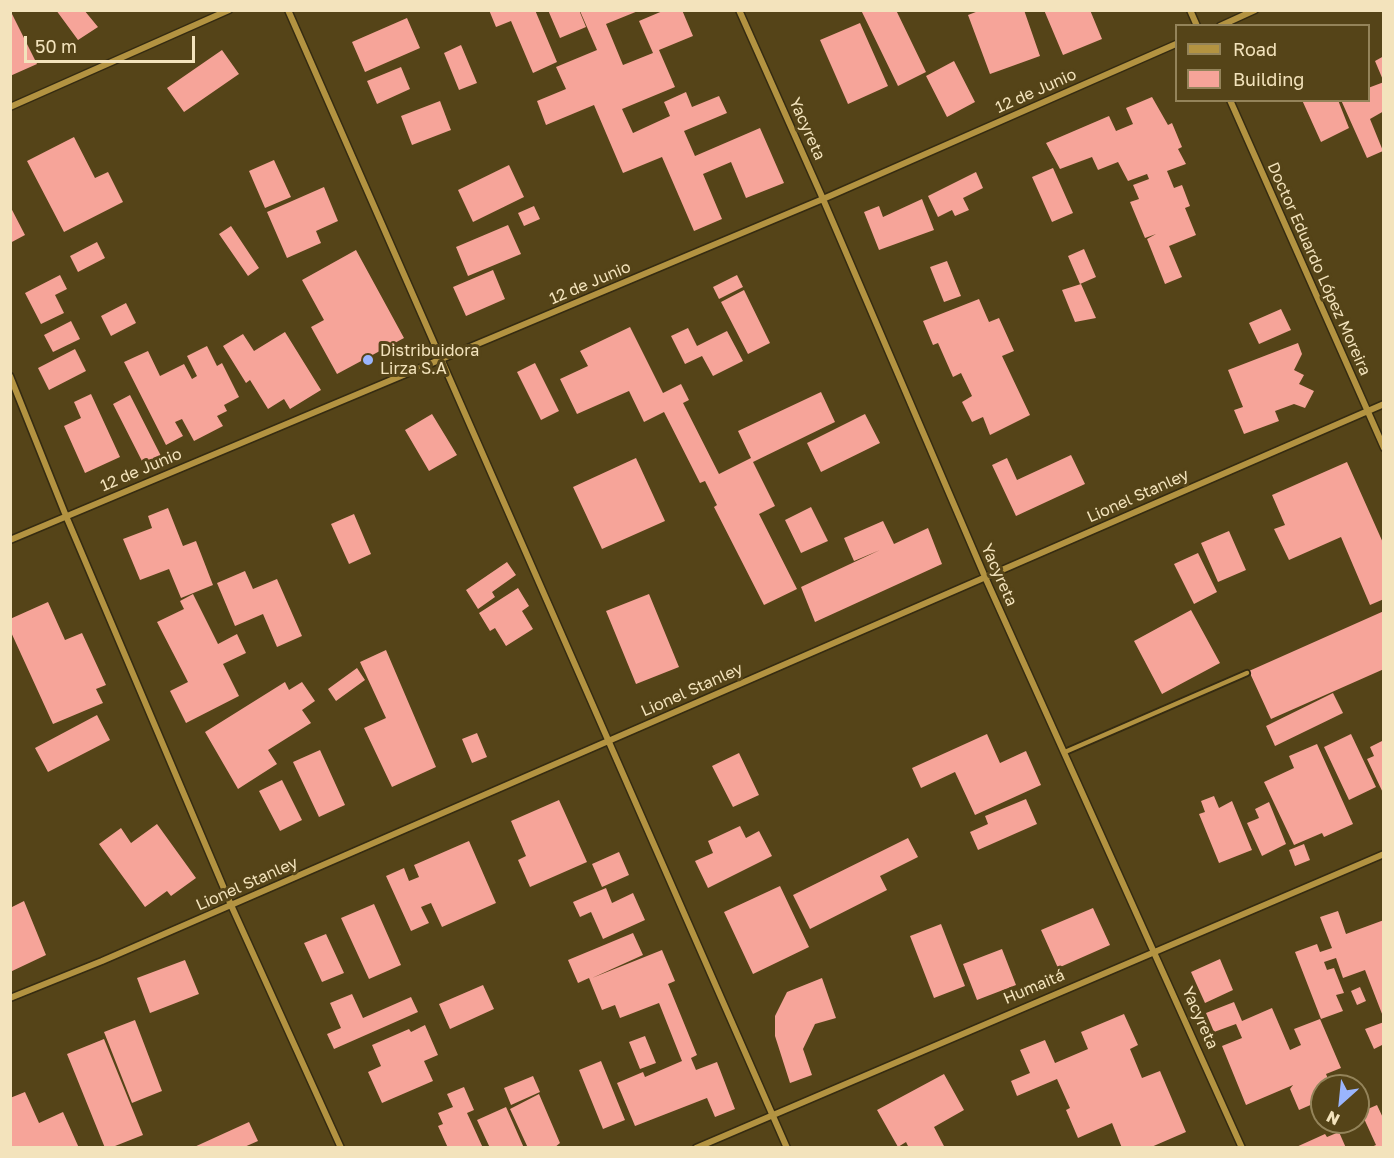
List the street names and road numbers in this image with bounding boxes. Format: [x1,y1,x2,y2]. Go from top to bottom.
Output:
street label: 12 de Junio [993,65,1079,117]
street label: Yacyreta [785,95,829,163]
street label: Doctor Eduardo López Moreira [1263,159,1375,379]
street label: 12 de Junio [546,257,634,309]
street label: 12 de Junio [97,444,185,496]
street label: Lionel Stanley [1084,465,1192,527]
street label: Yacyreta [977,541,1021,609]
street label: Lionel Stanley [638,659,746,721]
street label: Lionel Stanley [193,853,301,915]
street label: Humaitá [1000,966,1068,1008]
street label: Yacyreta [1178,984,1222,1052]

